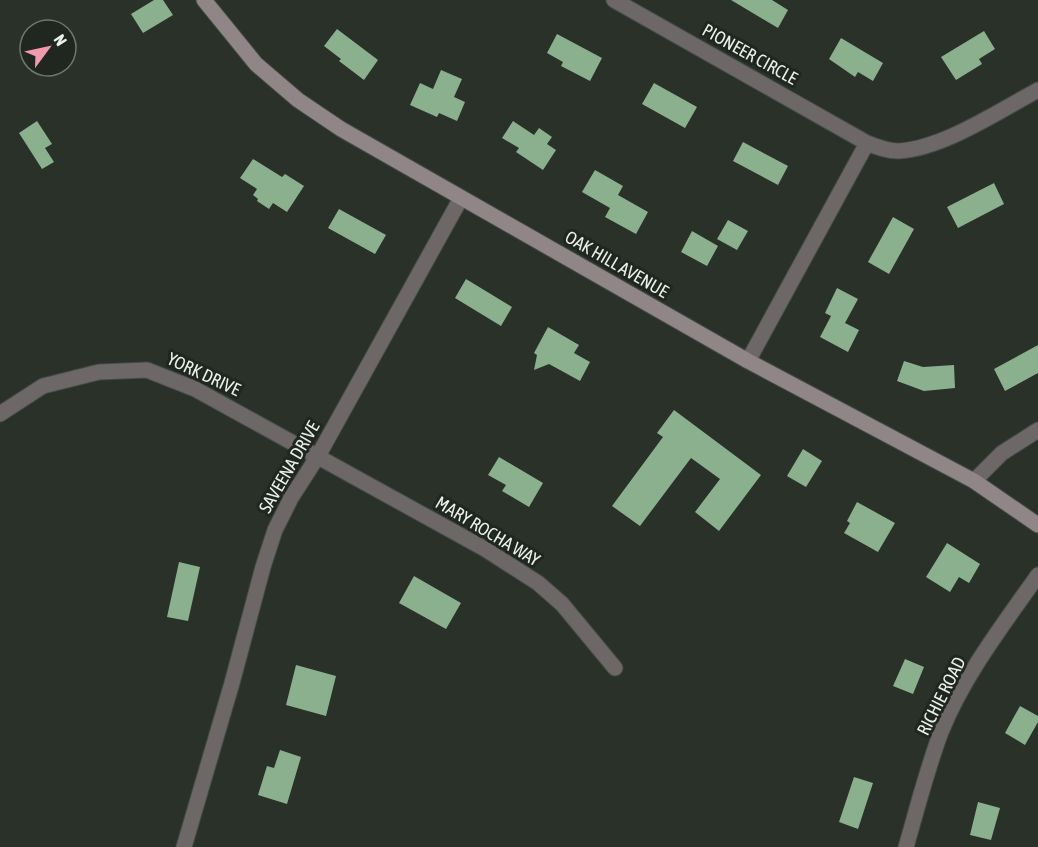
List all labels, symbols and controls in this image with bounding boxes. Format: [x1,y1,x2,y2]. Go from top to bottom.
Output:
north arrow [18,18,78,78]
street label: PIONEER CIRCLE [699,19,802,89]
text: N [50,31,71,49]
street label: OAK HILL AVENUE [562,226,673,302]
street label: YORK DRIVE [164,348,244,400]
street label: SAVEENA DRIVE [254,417,324,517]
street label: MARY ROCHA WAY [432,492,544,570]
street label: RICHIE ROAD [912,653,970,739]

